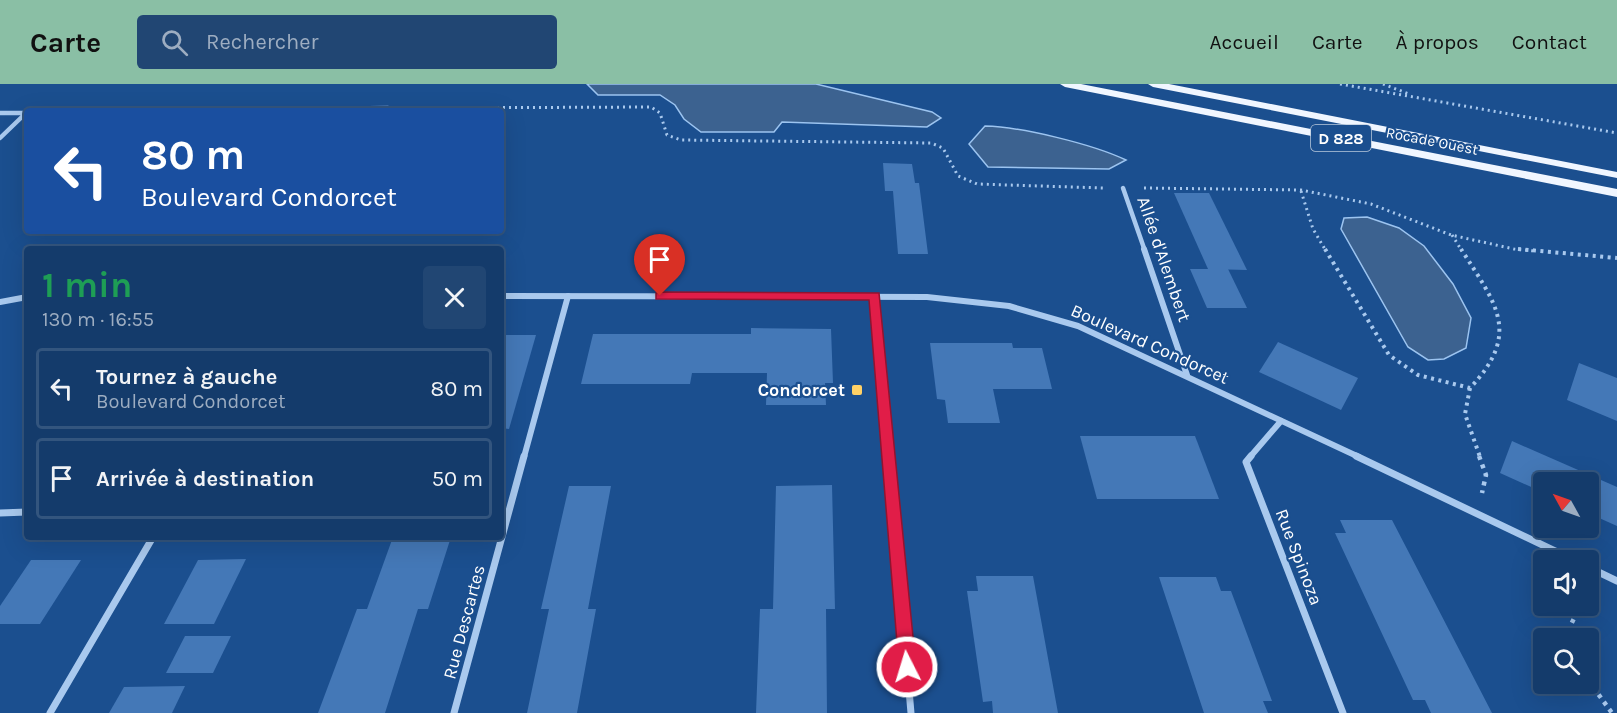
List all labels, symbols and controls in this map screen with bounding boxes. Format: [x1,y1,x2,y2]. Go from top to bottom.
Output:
search box [137,15,557,69]
text: Carte [30,26,101,59]
icon: search [158,26,191,59]
text: Rechercher [206,29,319,55]
text: Accueil [1210,30,1279,54]
text: Carte [1312,30,1363,54]
text: À propos [1396,30,1479,54]
text: Contact [1512,30,1587,54]
street label: Rocade Ouest [1384,123,1480,159]
road number: D 828 [1311,125,1371,151]
text: 80 m [141,130,245,180]
icon: left [42,132,120,210]
text: Boulevard Condorcet [141,181,397,213]
street label: Allée d'Alembert [1132,194,1196,325]
pin [634,234,685,296]
icon: arrive [643,243,676,276]
text: 1 min [42,264,132,306]
button: close [423,266,486,329]
street label: Boulevard Condorcet [1068,299,1233,389]
text: 130 m · 16:55 [42,308,154,331]
text: Tournez à gauche [96,364,277,390]
icon: left [45,372,78,405]
text: 80 m [431,376,483,402]
place label: Condorcet [758,379,845,401]
marker: Condorcet [850,383,864,397]
text: Boulevard Condorcet [96,390,286,413]
icon: arrive [45,462,78,495]
text: Arrivée à destination [96,466,314,492]
text: 50 m [432,466,483,492]
north arrow [1533,472,1599,538]
map controls [1533,472,1599,694]
street label: Rue Spinoza [1271,506,1327,608]
button: sound [1533,550,1599,616]
street label: Rue Descartes [438,563,490,681]
button: search [1533,628,1599,694]
position arrow [875,635,939,699]

